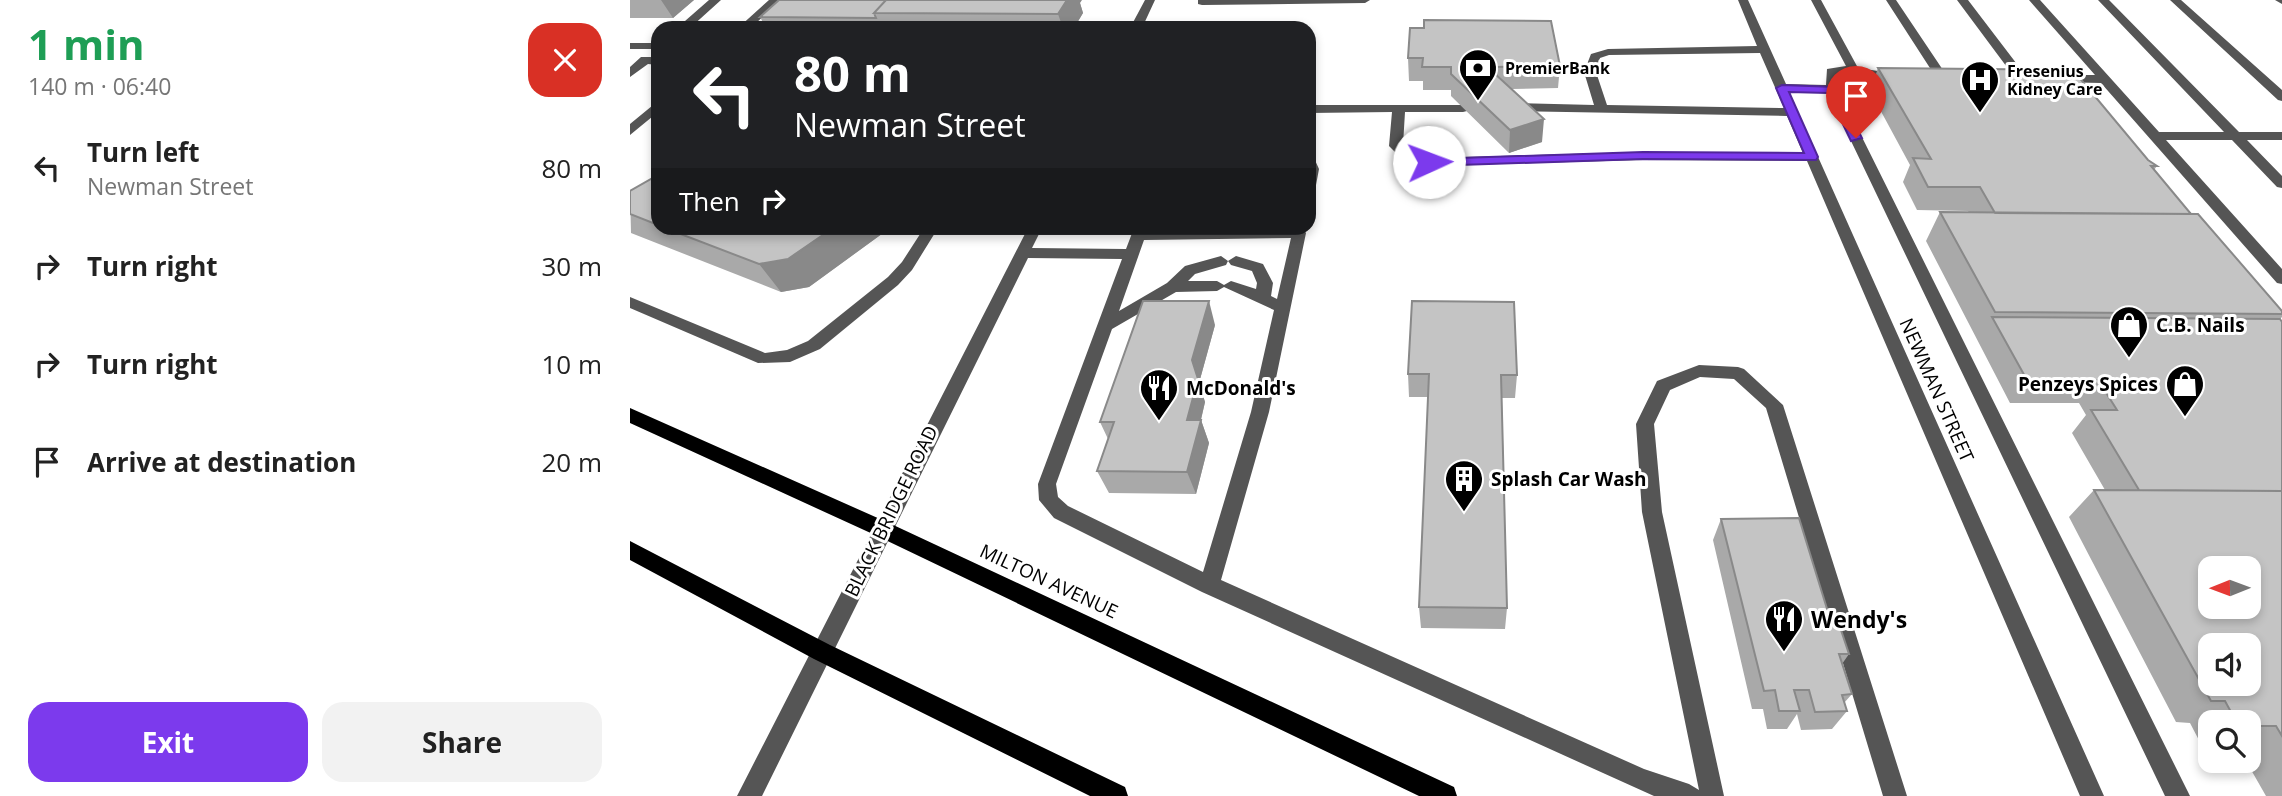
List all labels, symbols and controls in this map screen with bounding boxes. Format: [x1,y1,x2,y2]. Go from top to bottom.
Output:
text: 1 min [28,15,145,72]
button: close [528,23,602,97]
text: 80 m [794,40,911,106]
bank icon: PremierBank [1457,47,1499,102]
icon: left [679,49,770,140]
place label: PremierBank [1505,57,1610,79]
hospital icon: Fresenius Kidney Care [1959,59,2001,114]
place label: Fresenius Kidney Care [2007,60,2102,100]
pin [1826,66,1886,138]
text: 140 m · 06:40 [28,70,171,102]
icon: arrive [1837,77,1875,115]
text: Newman Street [794,103,1026,146]
position arrow [1392,125,1466,199]
text: Turn left [87,134,199,170]
icon: left [28,149,66,187]
text: 80 m [541,150,602,186]
text: Newman Street [87,170,253,202]
icon: right [754,182,792,220]
text: Then [679,183,740,219]
icon: right [28,247,66,285]
text: Turn right [87,248,218,284]
text: 30 m [541,248,602,284]
shop icon: C.B. Nails [2108,304,2150,359]
place label: C.B. Nails [2156,312,2245,338]
street label: NEWMAN STREET [1894,314,1981,467]
icon: right [28,345,66,383]
text: Turn right [87,346,218,382]
text: 10 m [541,346,602,382]
shop icon: Penzeys Spices [2164,363,2206,418]
restaurant icon: McDonald's [1138,367,1180,422]
place label: Penzeys Spices [2018,371,2158,397]
place label: McDonald's [1186,375,1296,401]
street label: BLACK BRIDGE ROAD [838,421,944,601]
icon: arrive [28,443,66,481]
text: Arrive at destination [87,444,356,480]
text: 20 m [541,444,602,480]
building icon: Splash Car Wash [1443,458,1485,513]
place label: Splash Car Wash [1491,466,1647,492]
street label: MILTON AVENUE [976,538,1122,624]
north arrow [2198,556,2261,620]
map controls [2198,556,2261,773]
restaurant icon: Wendy's [1763,598,1805,653]
place label: Wendy's [1811,603,1907,635]
button: sound [2198,633,2261,696]
button: Exit [28,702,308,782]
button: Share [322,702,602,782]
button: search [2198,710,2261,773]

